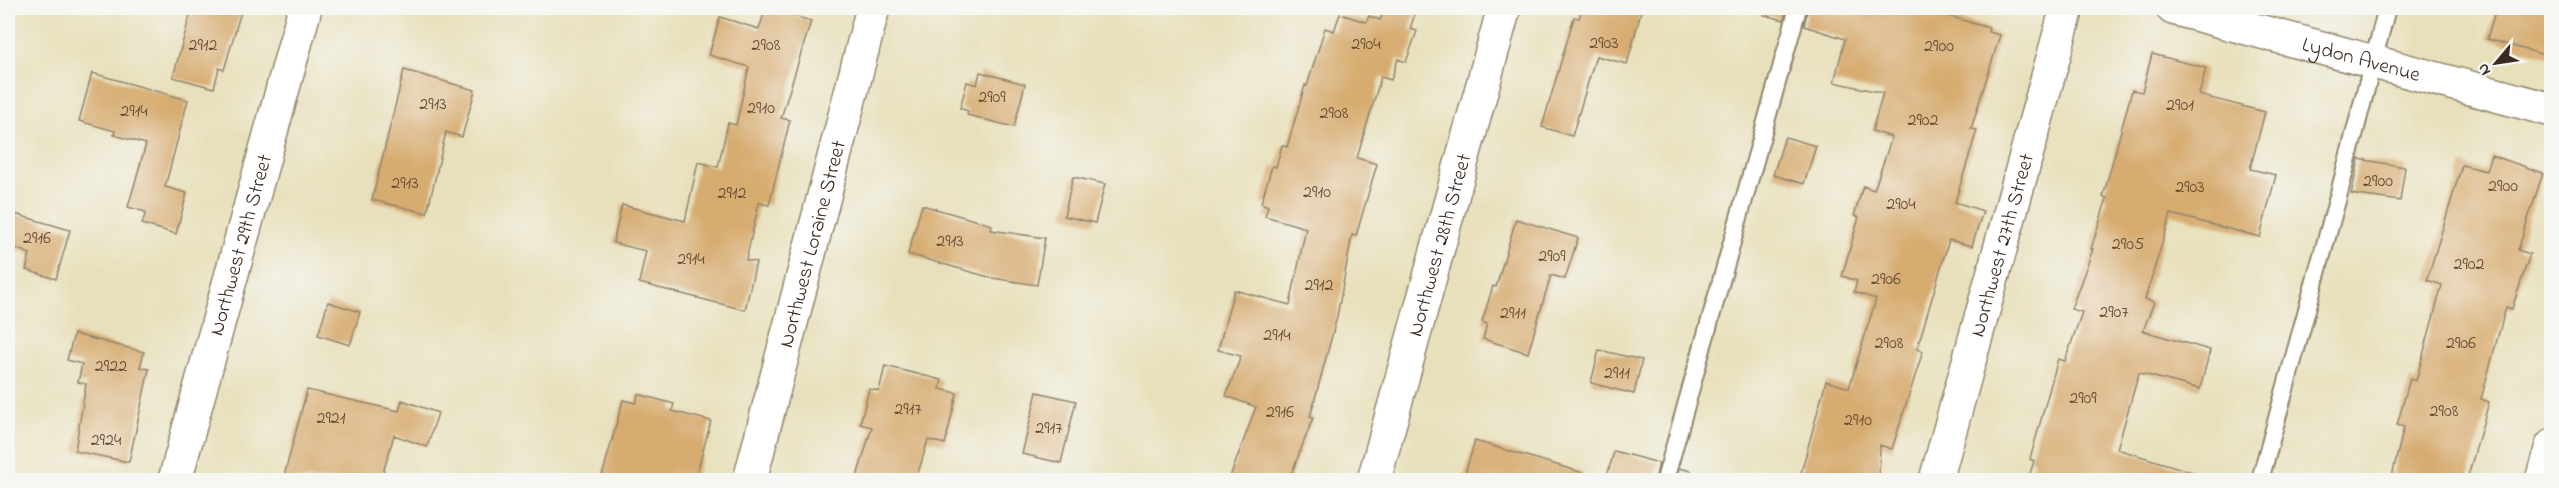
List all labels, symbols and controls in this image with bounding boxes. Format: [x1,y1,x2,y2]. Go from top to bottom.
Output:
street label: Lydon Avenue [2298,30,2424,91]
house number: 2903 [1589,31,1619,57]
house number: 2904 [1351,32,1381,58]
house number: 2912 [188,33,218,59]
house number: 2908 [752,33,781,59]
north arrow [2466,33,2526,93]
house number: 2900 [1924,34,1954,60]
text: N [2471,59,2498,80]
house number: 2909 [978,85,1006,111]
house number: 2913 [419,92,447,118]
house number: 2901 [2166,93,2194,119]
house number: 2910 [747,96,775,122]
house number: 2914 [120,99,148,125]
house number: 2908 [1320,101,1349,127]
house number: 2902 [1907,108,1939,134]
street label: Northwest Loraine Street [772,137,855,351]
street label: Northwest 28th Street [1401,150,1480,340]
street label: Northwest 27th Street [1963,150,2043,341]
street label: Northwest 29th Street [202,151,281,339]
house number: 2900 [2363,169,2393,195]
house number: 2913 [391,171,419,197]
house number: 2900 [2488,174,2518,200]
house number: 2903 [2175,175,2205,201]
house number: 2910 [1303,180,1331,206]
house number: 2912 [717,181,747,207]
house number: 2904 [1886,192,1916,218]
house number: 2916 [23,226,51,252]
house number: 2913 [936,229,964,255]
house number: 2905 [2112,232,2144,258]
house number: 2909 [1538,244,1566,270]
house number: 2914 [677,247,705,273]
house number: 2902 [2453,252,2485,278]
house number: 2906 [1871,267,1901,293]
house number: 2912 [1304,273,1334,299]
house number: 2907 [2099,300,2129,326]
house number: 2911 [1500,301,1526,327]
house number: 2914 [1263,323,1291,349]
house number: 2908 [1875,331,1904,357]
house number: 2906 [2446,331,2476,357]
house number: 2922 [95,354,127,380]
house number: 2911 [1604,361,1630,387]
house number: 2909 [2069,386,2097,412]
house number: 2917 [894,397,922,423]
house number: 2908 [2430,399,2459,425]
house number: 2916 [1266,400,1294,426]
house number: 2921 [316,406,346,432]
house number: 2910 [1844,408,1872,434]
house number: 2917 [1035,416,1063,442]
house number: 2924 [91,428,122,454]

